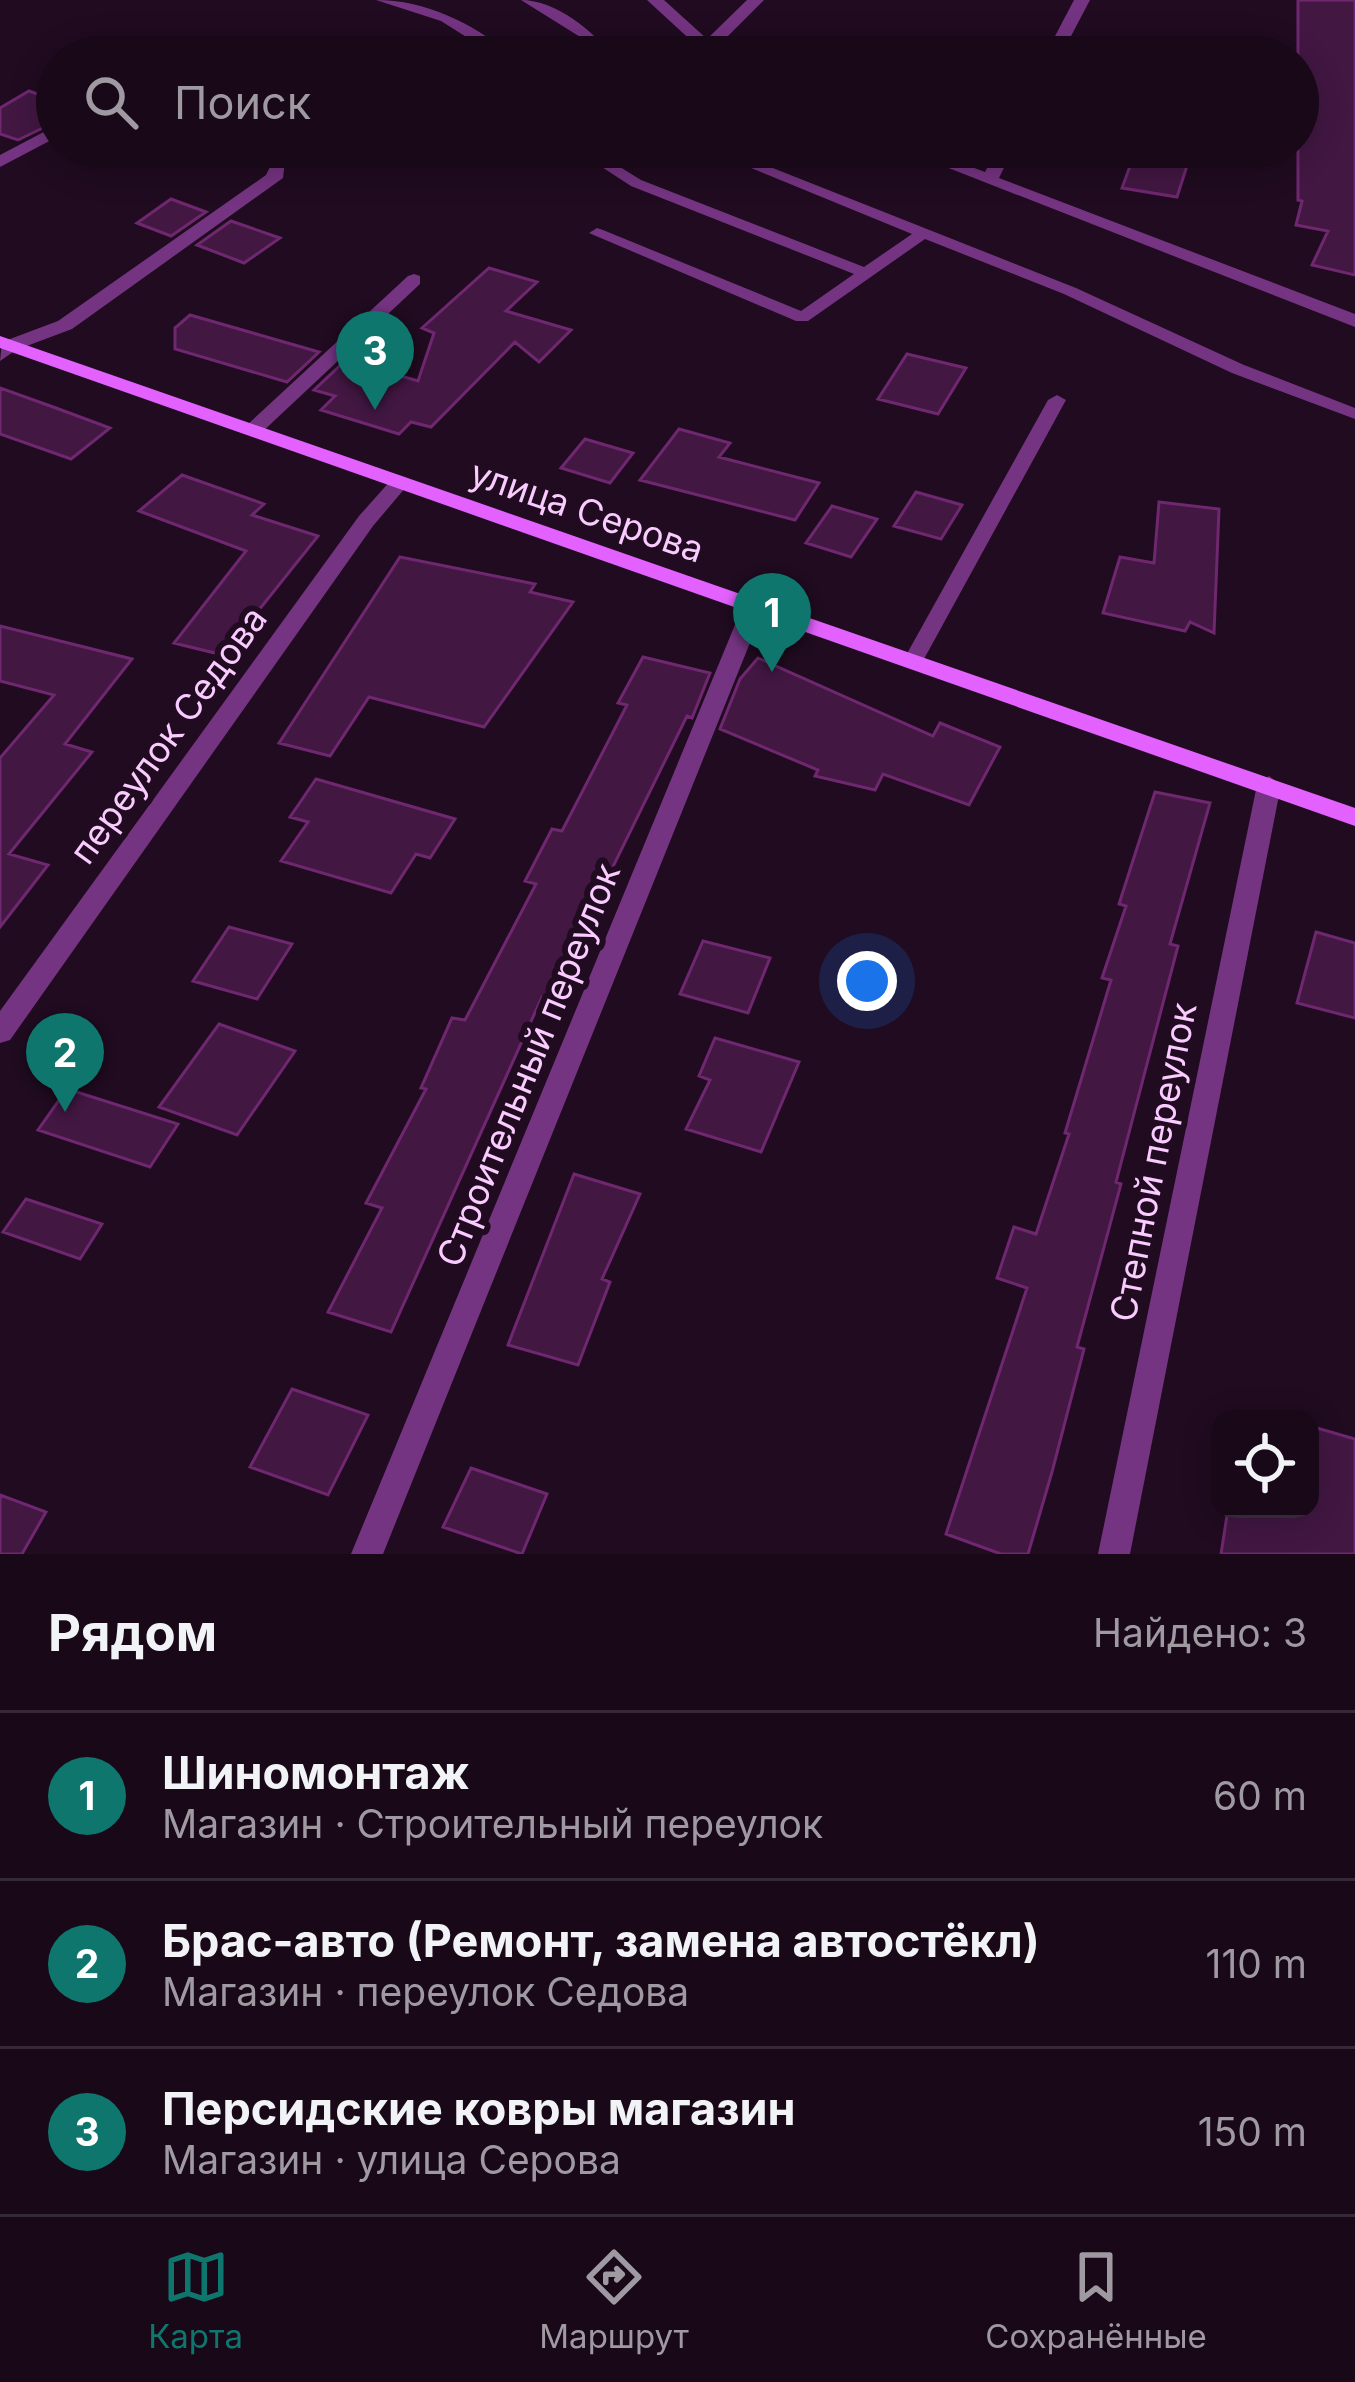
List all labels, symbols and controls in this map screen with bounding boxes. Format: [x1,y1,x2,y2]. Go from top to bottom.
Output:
search box [36,36,1319,168]
icon: search [78,69,144,135]
text: Поиск [174,75,311,130]
pin: 3 [336,311,414,410]
street label: улица Серова [465,450,709,572]
pin: 1 [733,573,811,672]
street label: переулок Седова [60,598,276,872]
street label: Строительный переулок [427,857,629,1273]
your location [837,951,897,1011]
street label: Степной переулок [1101,998,1206,1325]
pin: 2 [26,1013,104,1112]
map controls [1211,1410,1319,1518]
button: locate [1211,1410,1319,1518]
text: Рядом [48,1602,217,1663]
text: Найдено: 3 [1093,1609,1307,1656]
text: Шиномонтаж [162,1745,470,1800]
text: 1 [79,1772,95,1819]
text: 60 m [1213,1772,1307,1819]
text: Магазин · Строительный переулок [162,1800,823,1847]
text: Брас-авто (Ремонт, замена автостёкл) [162,1913,1040,1968]
text: 2 [75,1940,99,1987]
text: 110 m [1206,1940,1307,1987]
text: Магазин · переулок Седова [162,1968,689,2015]
text: Персидские ковры магазин [162,2081,796,2136]
text: 3 [74,2108,100,2155]
text: 150 m [1198,2108,1307,2155]
text: Магазин · улица Серова [162,2136,621,2183]
tab: Карта [148,2244,243,2356]
tab: Маршрут [539,2244,689,2356]
tab: Сохранённые [985,2244,1207,2356]

